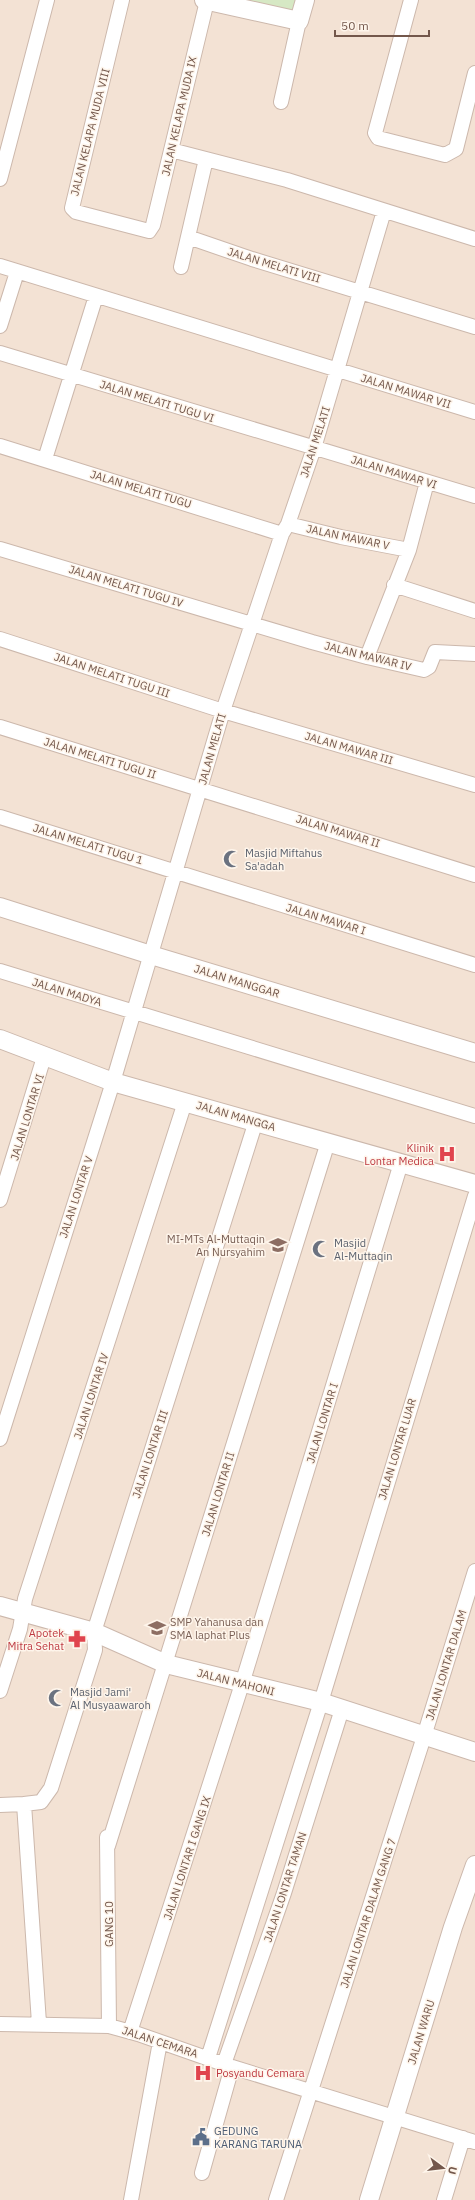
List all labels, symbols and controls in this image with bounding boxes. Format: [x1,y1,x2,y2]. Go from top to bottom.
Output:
scale bar [335,12,429,38]
text: 50 m [341,18,369,33]
street label: JALAN KELAPA MUDA IX [158,55,200,177]
street label: JALAN KELAPA MUDA VIII [67,67,113,197]
street label: JALAN MELATI VIII [226,244,322,286]
street label: JALAN MAWAR VII [359,371,453,411]
street label: JALAN MELATI TUGU VI [98,377,216,425]
street label: JALAN MELATI [297,405,333,479]
street label: JALAN MAWAR VI [349,452,439,492]
street label: JALAN MELATI TUGU [89,467,193,511]
street label: JALAN MAWAR V [305,521,391,553]
street label: JALAN MELATI TUGU IV [67,562,185,610]
street label: JALAN MAWAR IV [323,638,413,674]
street label: JALAN MELATI TUGU III [52,650,172,700]
street label: JALAN MELATI [195,712,229,786]
street label: JALAN MAWAR III [303,729,395,767]
street label: JALAN MELATI TUGU II [42,734,158,782]
street label: JALAN MAWAR II [294,812,382,850]
street label: JALAN MELATI TUGU 1 [31,821,145,868]
place label: Masjid Miftahus Sa'adah [245,846,322,873]
mosque icon: Masjid Miftahus Sa'adah [222,849,242,869]
street label: JALAN MAWAR I [284,900,368,938]
street label: JALAN MANGGAR [192,961,282,1001]
street label: JALAN MADYA [31,975,103,1009]
street label: JALAN LONTAR VI [7,1072,47,1162]
street label: JALAN MANGGA [195,1098,277,1134]
place label: Klinik Lontar Medica [364,1141,434,1168]
hospital icon: Klinik Lontar Medica [437,1144,457,1164]
street label: JALAN LONTAR V [56,1154,96,1240]
place label: MI-MTs Al-Muttaqin An Nursyahim [167,1232,265,1259]
school or university icon: MI-MTs Al-Muttaqin An Nursyahim [268,1235,288,1255]
place label: Masjid Al-Muttaqin [334,1236,392,1263]
mosque icon: Masjid Al-Muttaqin [311,1239,331,1259]
street label: JALAN LONTAR IV [70,1351,112,1441]
street label: JALAN LONTAR I [303,1381,341,1465]
street label: JALAN LONTAR LUAR [375,1397,419,1501]
street label: JALAN LONTAR III [129,1408,171,1500]
street label: JALAN LONTAR II [199,1450,237,1538]
street label: JALAN LONTAR DALAM [423,1608,469,1722]
place label: SMP Yahanusa dan SMA laphat Plus [170,1615,263,1642]
school or university icon: SMP Yahanusa dan SMA laphat Plus [147,1618,167,1638]
place label: Apotek Mitra Sehat [8,1626,64,1653]
pharmacy icon: Apotek Mitra Sehat [67,1629,87,1649]
street label: JALAN MAHONI [196,1666,276,1698]
place label: Masjid Jami' Al Musyaawaroh [70,1685,151,1712]
mosque icon: Masjid Jami' Al Musyaawaroh [47,1688,67,1708]
street label: JALAN LONTAR I GANG IX [160,1794,214,1922]
street label: JALAN LONTAR TAMAN [261,1830,309,1944]
street label: JALAN LONTAR DALAM GANG 7 [337,1836,399,1990]
street label: GANG 10 [102,1901,116,1947]
street label: JALAN WARU [405,1998,437,2066]
street label: JALAN CEMARA [120,2023,200,2061]
hospital icon: Posyandu Cemara [193,2063,213,2083]
place label: Posyandu Cemara [216,2066,305,2080]
place label: GEDUNG KARANG TARUNA [214,2124,302,2151]
public building icon: GEDUNG KARANG TARUNA [191,2127,211,2147]
north arrow [423,2148,463,2188]
text: U [445,2165,460,2176]

